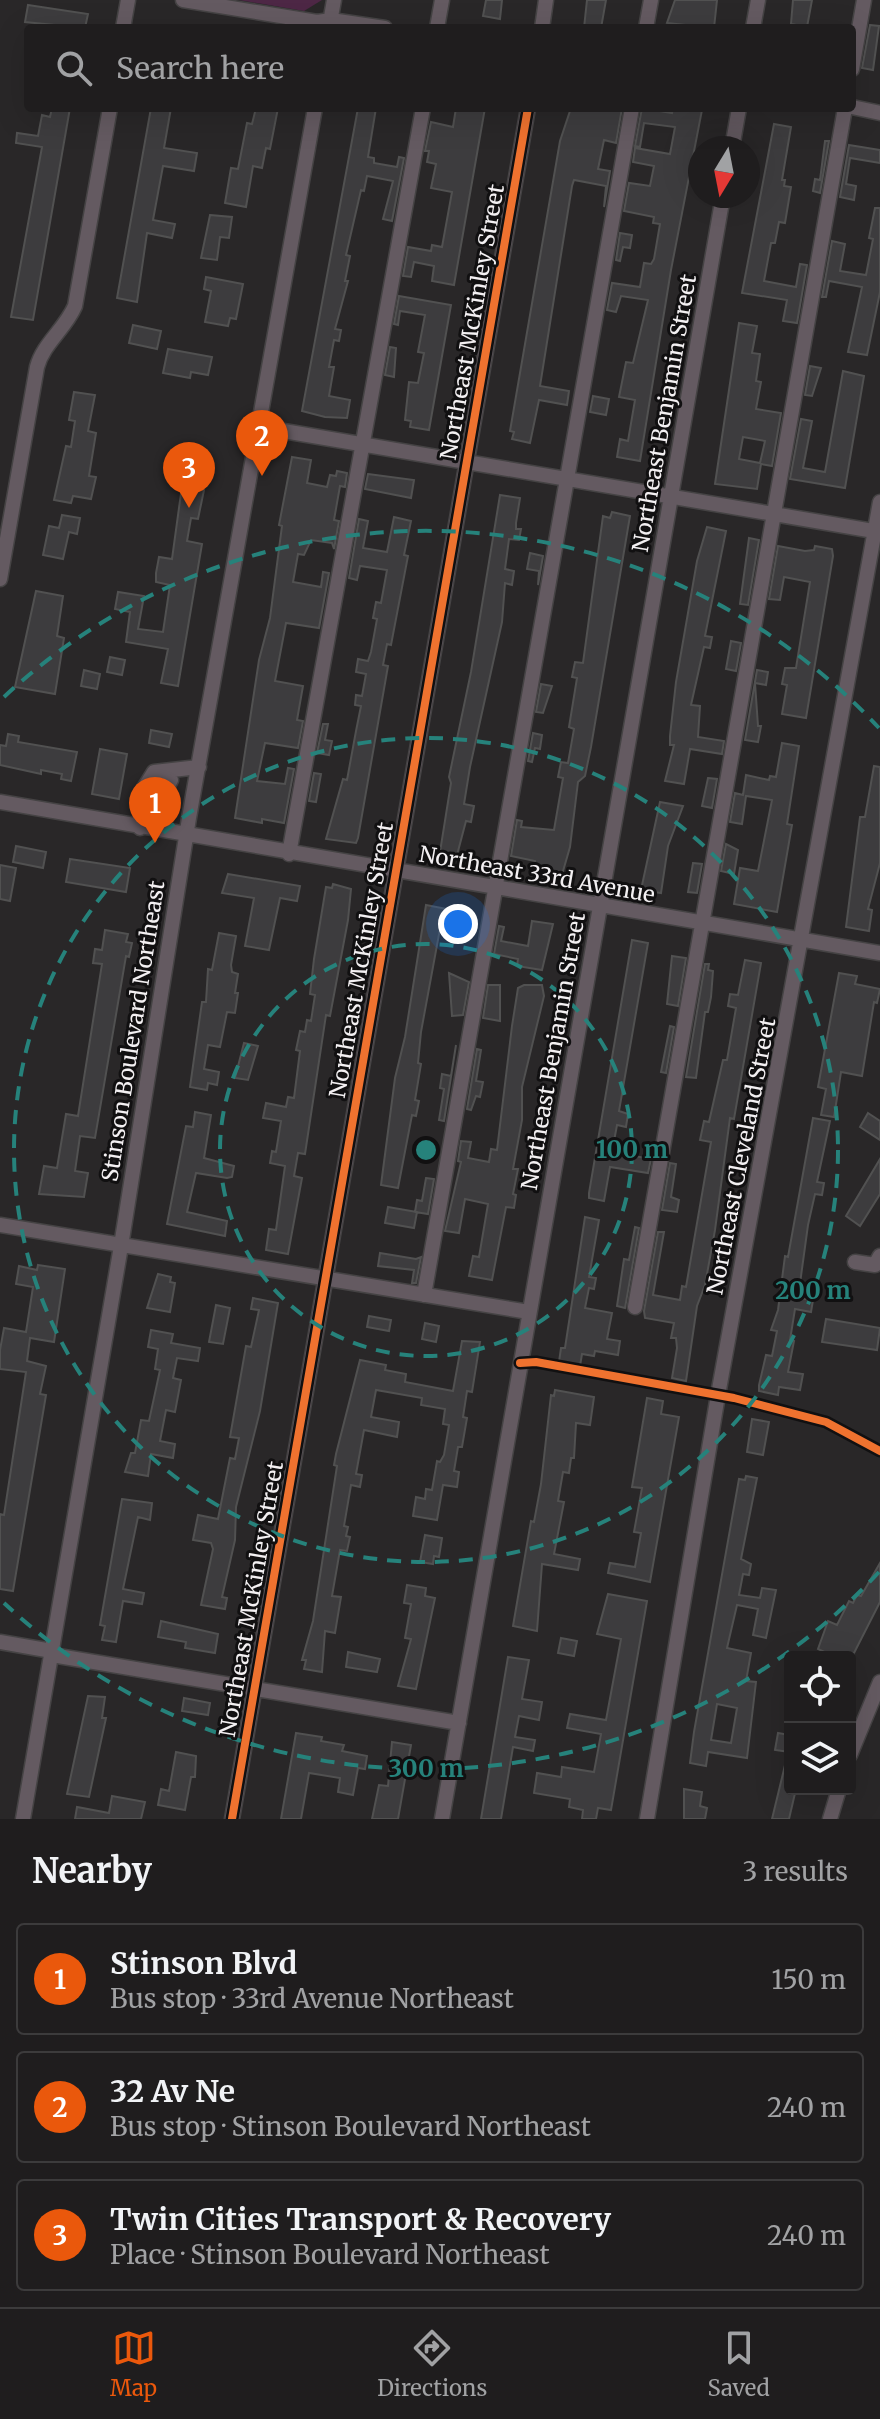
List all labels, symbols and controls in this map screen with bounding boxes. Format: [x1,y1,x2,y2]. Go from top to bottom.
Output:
search box [24,24,856,112]
icon: search [52,46,96,90]
text: Search here [116,49,284,87]
north arrow [688,136,760,208]
street label: Northeast McKinley Street [434,182,510,462]
street label: Northeast Benjamin Street [626,272,702,554]
pin: 2 [236,410,288,476]
pin: 3 [163,442,215,508]
pin: 1 [129,777,181,843]
street label: Northeast McKinley Street [323,820,399,1100]
street label: Northeast 33rd Avenue [417,839,657,909]
street label: Stinson Boulevard Northeast [95,878,171,1183]
your location [438,904,478,944]
street label: Northeast Benjamin Street [515,910,591,1192]
street label: Northeast Cleveland Street [700,1015,782,1297]
text: 100 m [596,1134,668,1165]
centre of rings [412,1136,440,1164]
text: 200 m [775,1275,851,1306]
street label: Northeast McKinley Street [213,1459,289,1739]
map controls [784,1651,856,1795]
button: locate [784,1651,856,1723]
button: layers [784,1723,856,1795]
text: 300 m [388,1753,464,1784]
text: Nearby [32,1850,152,1892]
text: 3 results [743,1855,848,1888]
text: Stinson Blvd [110,1944,297,1982]
text: 1 [54,1963,66,1996]
text: 150 m [772,1963,846,1996]
text: Bus stop · 33rd Avenue Northeast [110,1982,514,2015]
text: 32 Av Ne [110,2072,235,2110]
text: 2 [52,2091,68,2124]
text: 240 m [767,2091,846,2124]
text: Bus stop · Stinson Boulevard Northeast [110,2110,591,2143]
text: Twin Cities Transport & Recovery [110,2200,611,2238]
text: 3 [53,2219,67,2252]
text: 240 m [767,2219,846,2252]
text: Place · Stinson Boulevard Northeast [110,2238,550,2271]
tab: Map [110,2326,157,2402]
tab: Directions [377,2326,487,2402]
tab: Saved [708,2326,770,2402]

